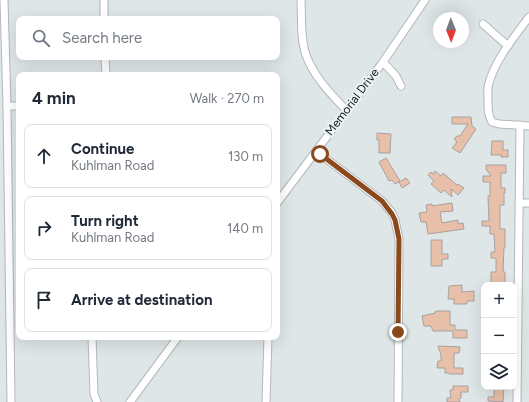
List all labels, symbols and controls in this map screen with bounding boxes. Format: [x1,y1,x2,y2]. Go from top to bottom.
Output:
north arrow [433,12,469,48]
search box [16,16,280,60]
icon: search [30,27,52,49]
text: Search here [62,29,142,47]
street label: Memorial Drive [322,65,382,138]
text: 4 min [32,88,76,108]
text: Walk · 270 m [190,91,264,106]
text: Continue [71,140,134,158]
icon: ahead [33,145,55,167]
route start [311,145,329,163]
text: 130 m [228,149,263,164]
text: Kuhlman Road [71,158,154,173]
text: Turn right [71,212,139,230]
icon: right [33,217,55,239]
text: 140 m [227,221,263,236]
text: Kuhlman Road [71,230,154,245]
map controls [481,282,517,390]
button: + [481,282,517,318]
icon: arrive [33,289,55,311]
text: Arrive at destination [71,291,212,309]
button: − [481,318,517,354]
route end [389,323,407,341]
button: layers [481,354,517,390]

